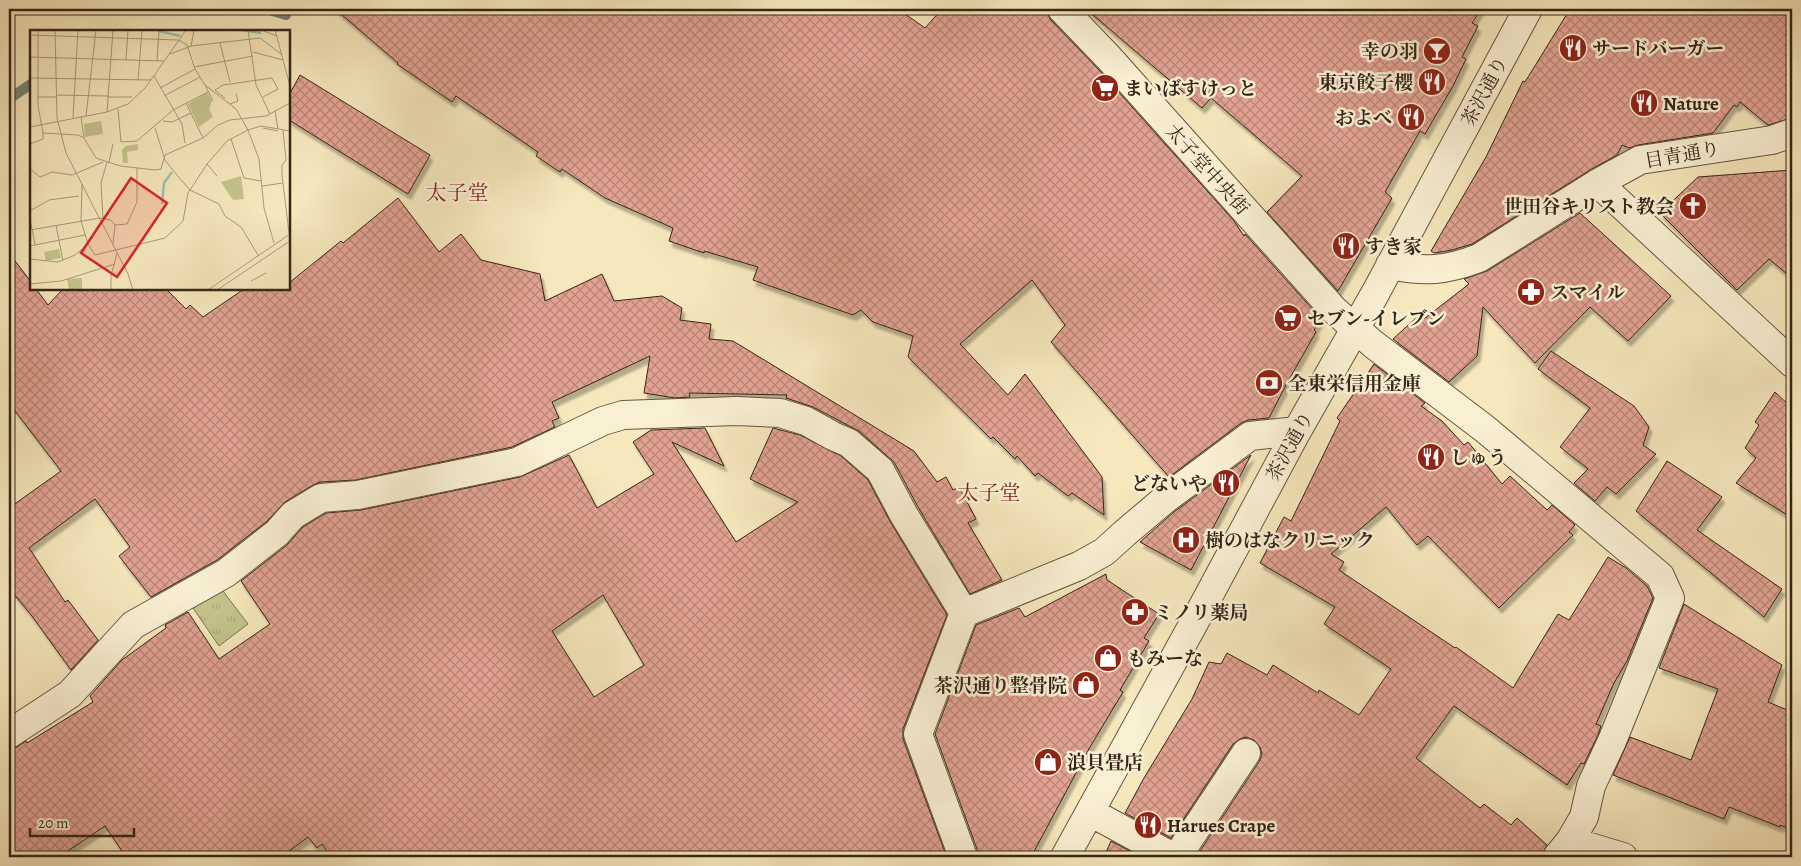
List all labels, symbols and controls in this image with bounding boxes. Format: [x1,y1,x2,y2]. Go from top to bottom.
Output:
inset map [30,30,290,290]
restaurant icon: サードバーガー [1558,33,1588,63]
bar icon: 幸の羽 [1422,36,1452,66]
place label: サードバーガー [1592,36,1724,62]
place label: 幸の羽 [1361,39,1418,65]
street label: 茶沢通り [1456,52,1514,131]
restaurant icon: 東京餃子櫻 [1417,67,1447,97]
place label: 東京餃子櫻 [1318,70,1413,96]
supermarket icon: まいばすけっと [1090,73,1120,103]
place label: まいばすけっと [1124,76,1257,102]
restaurant icon: Nature [1629,88,1659,118]
place label: Nature [1663,91,1719,117]
restaurant icon: およべ [1396,102,1426,132]
place label: およべ [1335,105,1392,131]
street label: 太子堂中央街 [1159,119,1255,221]
street label: 目青通り [1642,136,1722,174]
district label: 太子堂 [426,179,489,207]
church icon: 世田谷キリスト教会 [1678,191,1708,221]
place label: 世田谷キリスト教会 [1503,194,1674,220]
restaurant icon: すき家 [1331,231,1361,261]
place label: すき家 [1365,234,1422,260]
pharmacy icon: スマイル [1516,277,1546,307]
place label: スマイル [1550,280,1625,306]
supermarket icon: セブン-イレブン [1273,303,1303,333]
place label: セブン-イレブン [1307,306,1445,332]
bank icon: 全東栄信用金庫 [1254,368,1284,398]
place label: 全東栄信用金庫 [1288,371,1421,397]
street label: 茶沢通り [1260,407,1320,486]
restaurant icon: しゅう [1416,442,1446,472]
place label: しゅう [1450,445,1507,471]
restaurant icon: どないや [1211,468,1241,498]
place label: どないや [1131,471,1207,497]
district label: 太子堂 [958,479,1021,507]
hospital icon: 樹のはなクリニック [1171,525,1201,555]
place label: 樹のはなクリニック [1205,528,1375,554]
pharmacy icon: ミノリ薬局 [1120,597,1150,627]
place label: ミノリ薬局 [1154,600,1248,626]
shop icon: もみーな [1093,643,1123,673]
place label: もみーな [1127,646,1203,672]
shop icon: 茶沢通り整骨院 [1071,670,1101,700]
place label: 茶沢通り整骨院 [934,673,1067,699]
shop icon: 浪貝畳店 [1033,747,1063,777]
place label: 浪貝畳店 [1067,750,1143,776]
scale bar [30,806,134,838]
restaurant icon: Harues Crape [1133,810,1163,840]
text: 20 m [38,813,69,833]
place label: Harues Crape [1167,813,1276,839]

